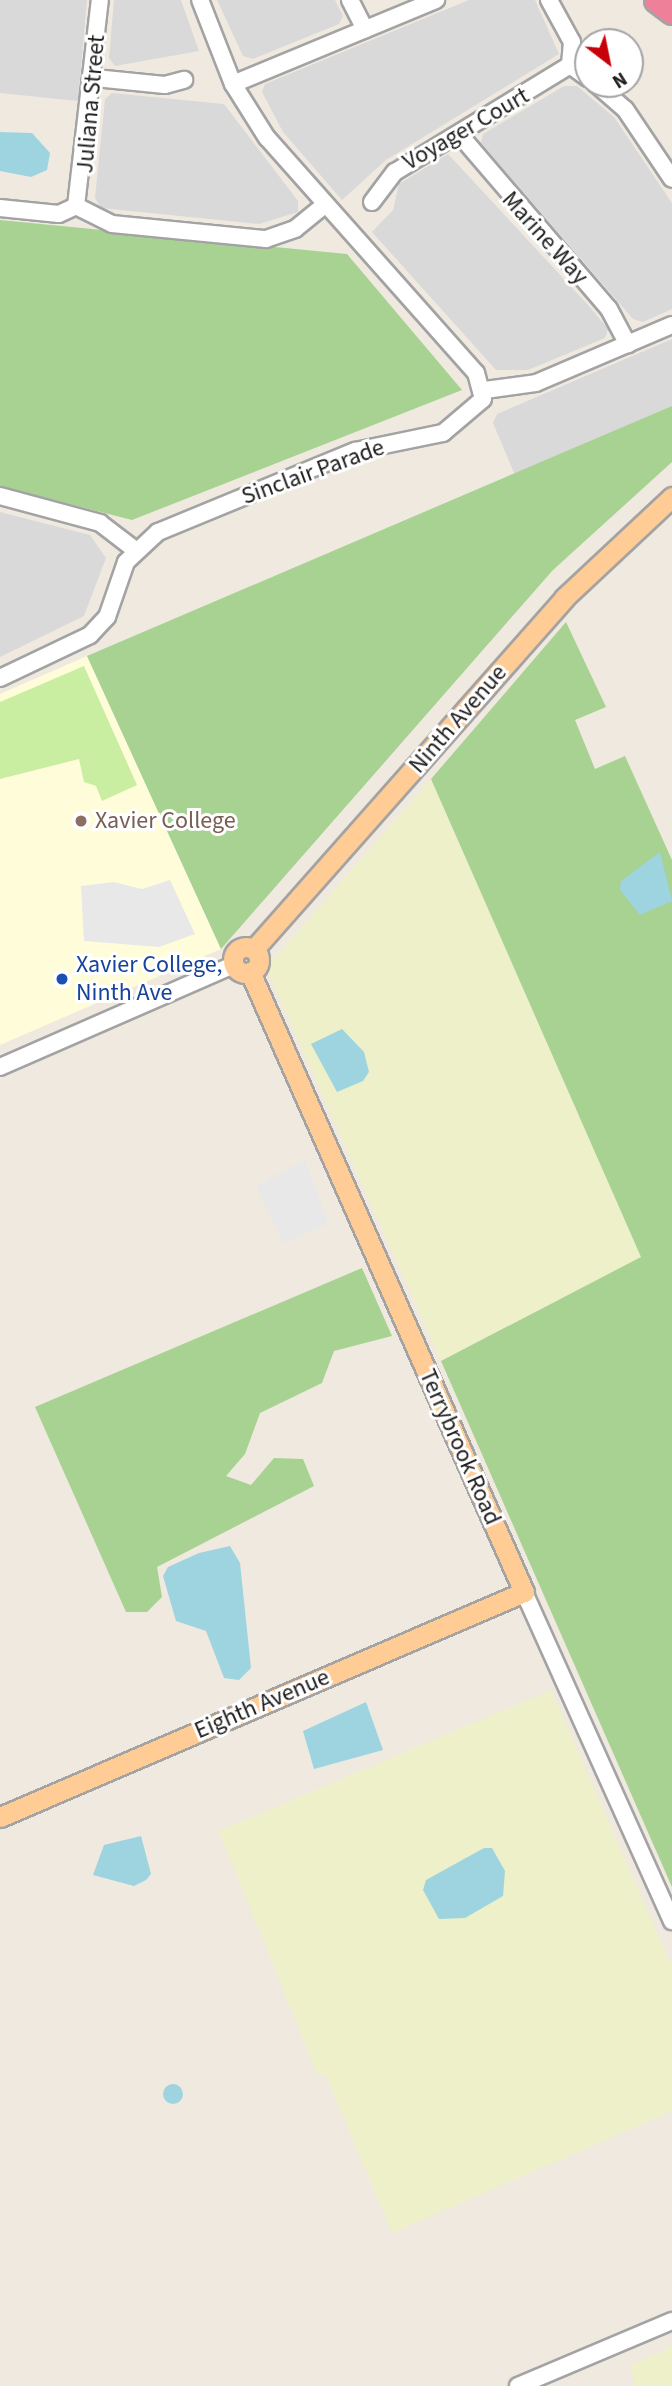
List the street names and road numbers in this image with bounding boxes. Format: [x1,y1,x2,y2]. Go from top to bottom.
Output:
street label: Juliana Street [71,34,111,174]
street label: Voyager Court [398,81,534,177]
street label: Marine Way [496,185,594,291]
street label: Sinclair Parade [238,433,388,511]
street label: Ninth Avenue [403,659,513,779]
street label: Terrybrook Road [413,1365,507,1529]
street label: Eighth Avenue [190,1663,334,1745]

